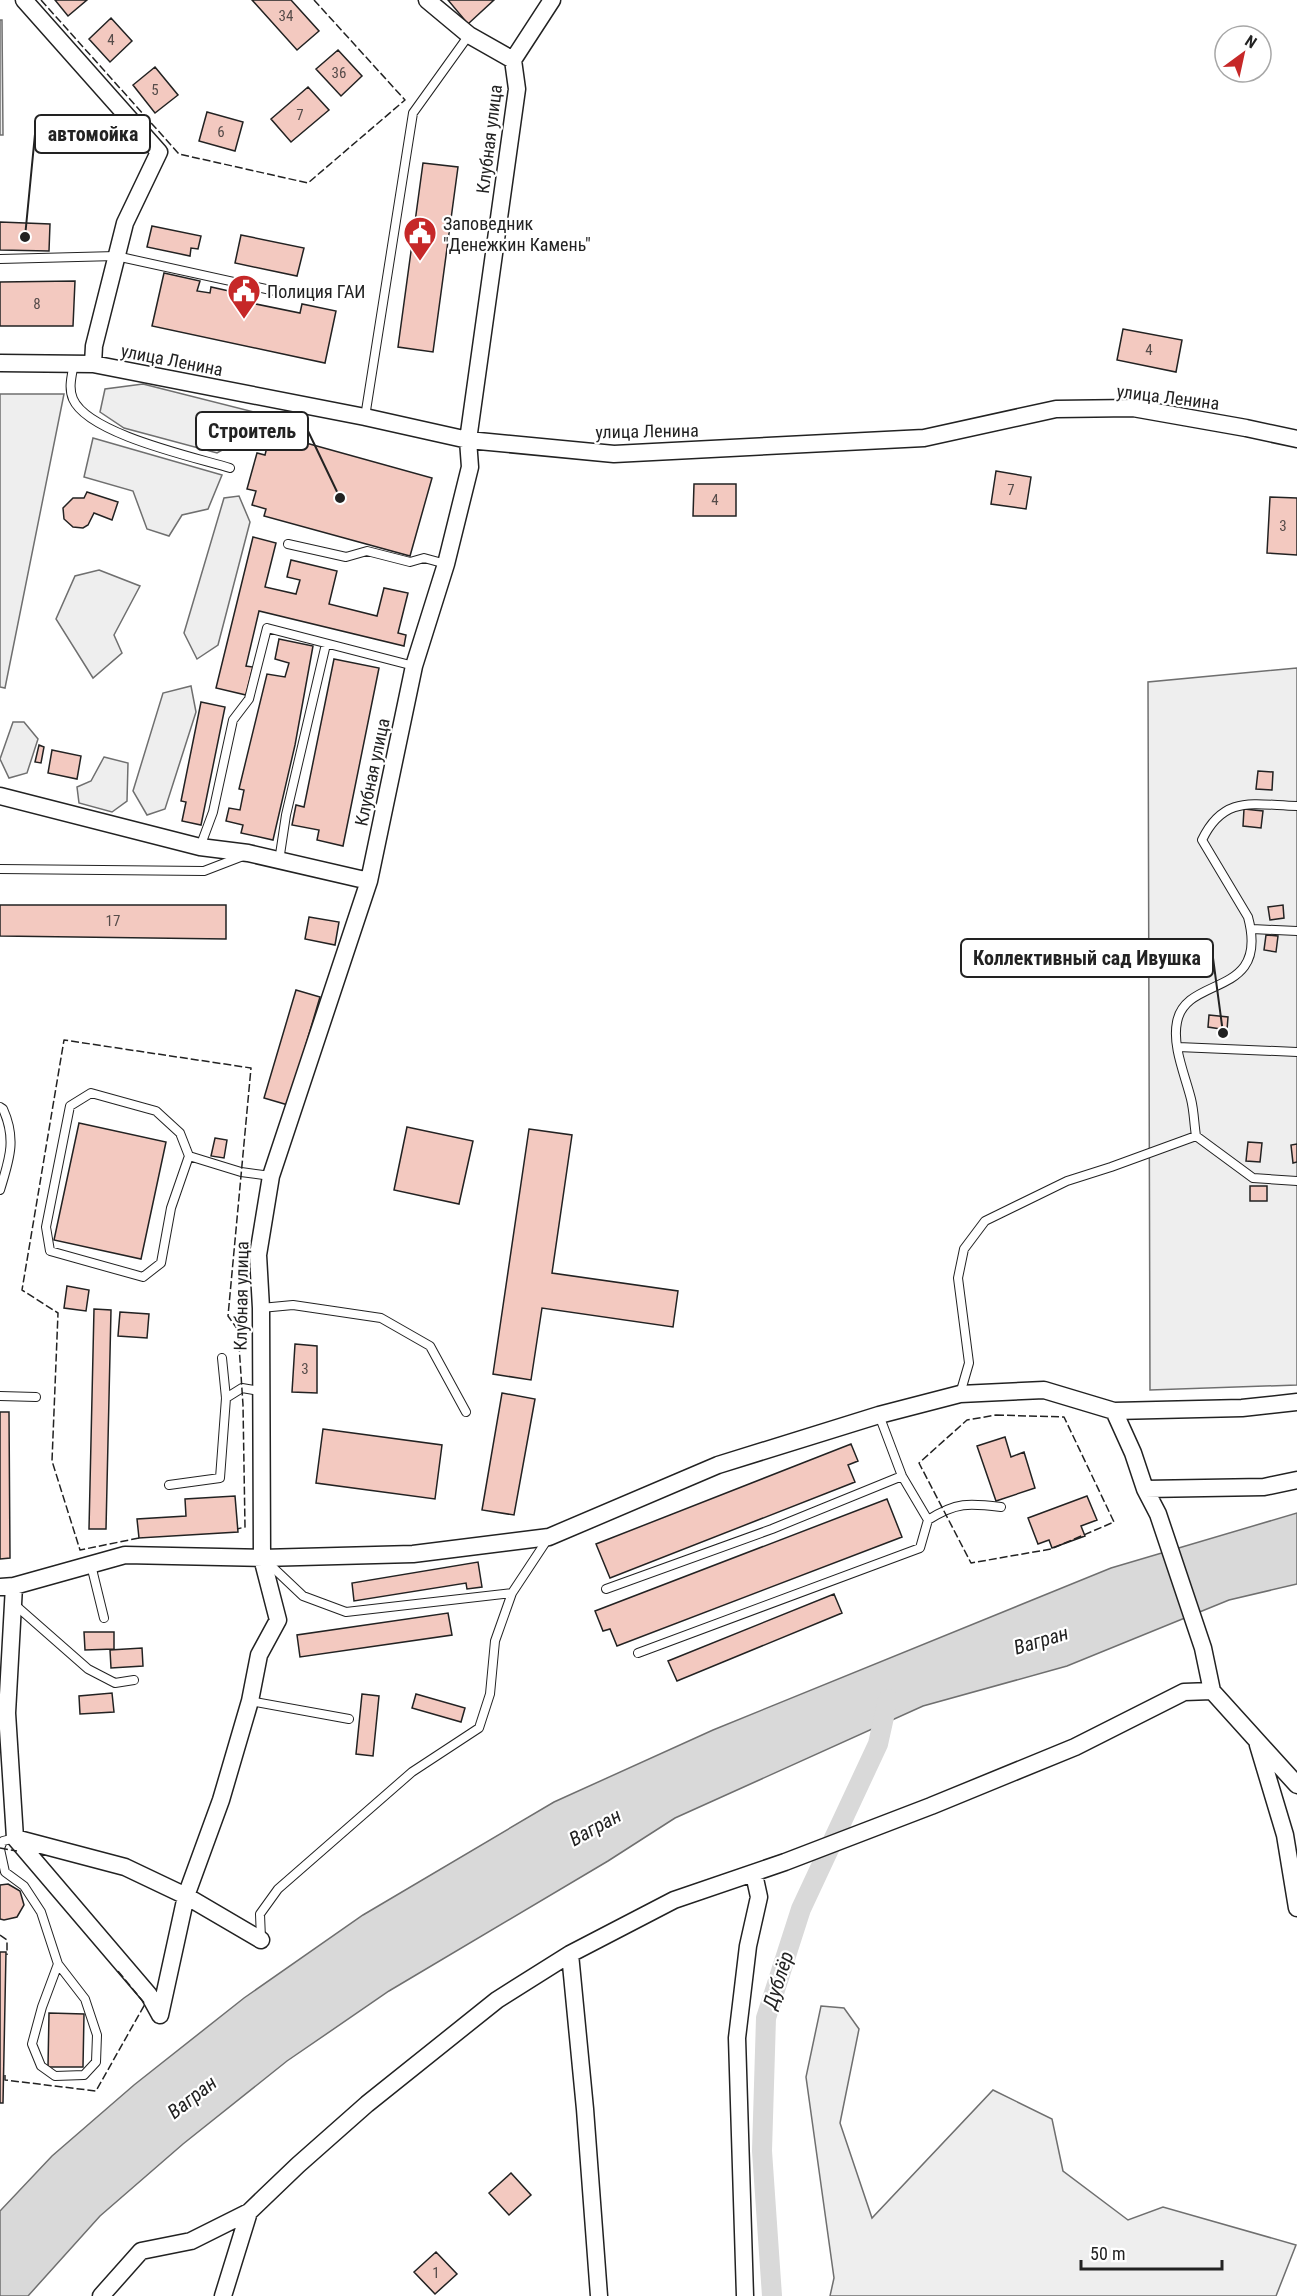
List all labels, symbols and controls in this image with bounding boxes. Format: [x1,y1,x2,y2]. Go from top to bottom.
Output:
house number: 34 [279,7,293,25]
north arrow [1213,24,1273,84]
house number: 4 [107,31,115,49]
text: N [1242,31,1260,52]
house number: 36 [332,64,346,82]
house number: 5 [151,81,159,99]
street label: Клубная улица [472,83,506,195]
house number: 7 [296,106,304,124]
callout: автомойка [35,115,150,153]
text: автомойка [48,122,138,146]
house number: 6 [217,123,225,141]
place label: Заповедник "Денежкин Камень" [443,213,591,255]
public building icon: Заповедник "Денежкин Камень" [402,215,438,262]
public building icon: Полиция ГАИ [226,273,262,320]
place label: Полиция ГАИ [267,281,365,302]
house number: 8 [33,295,41,313]
street label: улица Ленина [119,340,225,380]
house number: 4 [1145,341,1153,359]
street label: улица Ленина [1115,380,1221,414]
callout: Строитель [196,412,308,450]
text: Строитель [208,419,296,443]
street label: улица Ленина [595,420,699,442]
house number: 7 [1007,481,1015,499]
house number: 4 [711,491,719,509]
house number: 3 [1279,517,1287,535]
street label: Клубная улица [350,716,394,828]
house number: 17 [106,912,120,930]
callout: Коллективный сад Ивушка [961,939,1213,977]
text: Коллективный сад Ивушка [973,946,1201,970]
street label: Клубная улица [230,1241,252,1351]
house number: 3 [301,1360,309,1378]
water label: Вагран [1011,1620,1071,1660]
water label: Вагран [565,1803,625,1851]
water label: Дублёр [757,1948,799,2014]
water label: Вагран [163,2070,221,2124]
scale bar [1081,2233,1222,2271]
text: 50 m [1090,2243,1125,2264]
house number: 1 [432,2264,440,2282]

